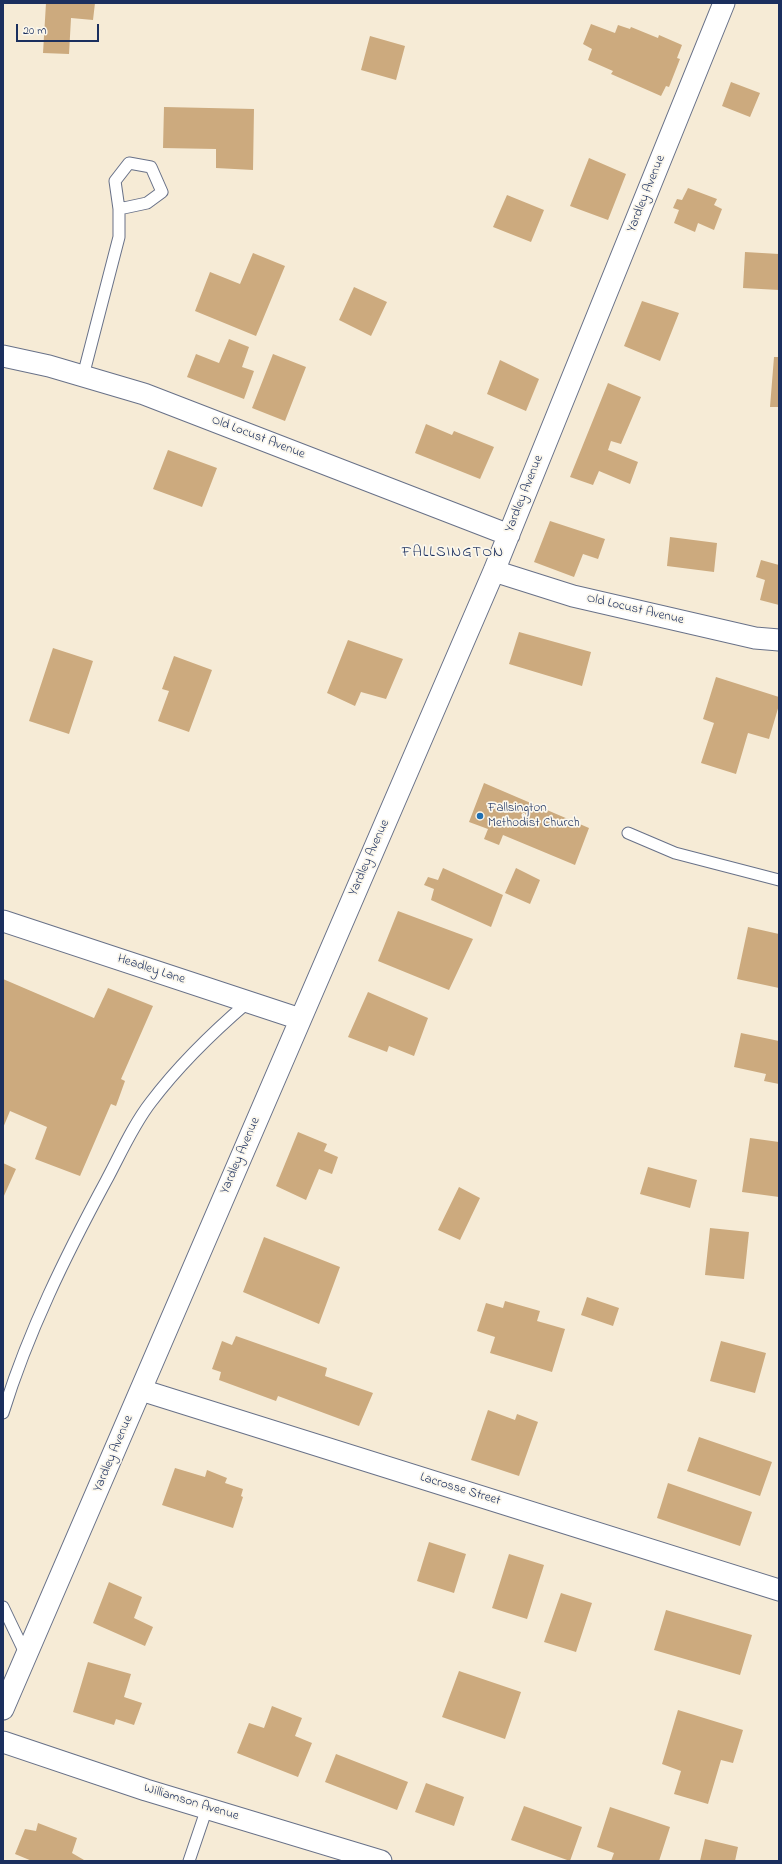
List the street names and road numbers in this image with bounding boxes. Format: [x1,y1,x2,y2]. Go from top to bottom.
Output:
street label: Yardley Avenue [624,153,670,235]
street label: Old Locust Avenue [209,413,307,463]
street label: Yardley Avenue [502,453,548,535]
street label: Old Locust Avenue [585,591,685,629]
street label: Yardley Avenue [346,818,394,898]
street label: Headley Lane [115,952,187,988]
street label: Yardley Avenue [218,1115,264,1197]
street label: Yardley Avenue [91,1413,137,1495]
street label: Lacrosse Street [418,1470,502,1510]
street label: Williamson Avenue [141,1781,241,1825]

